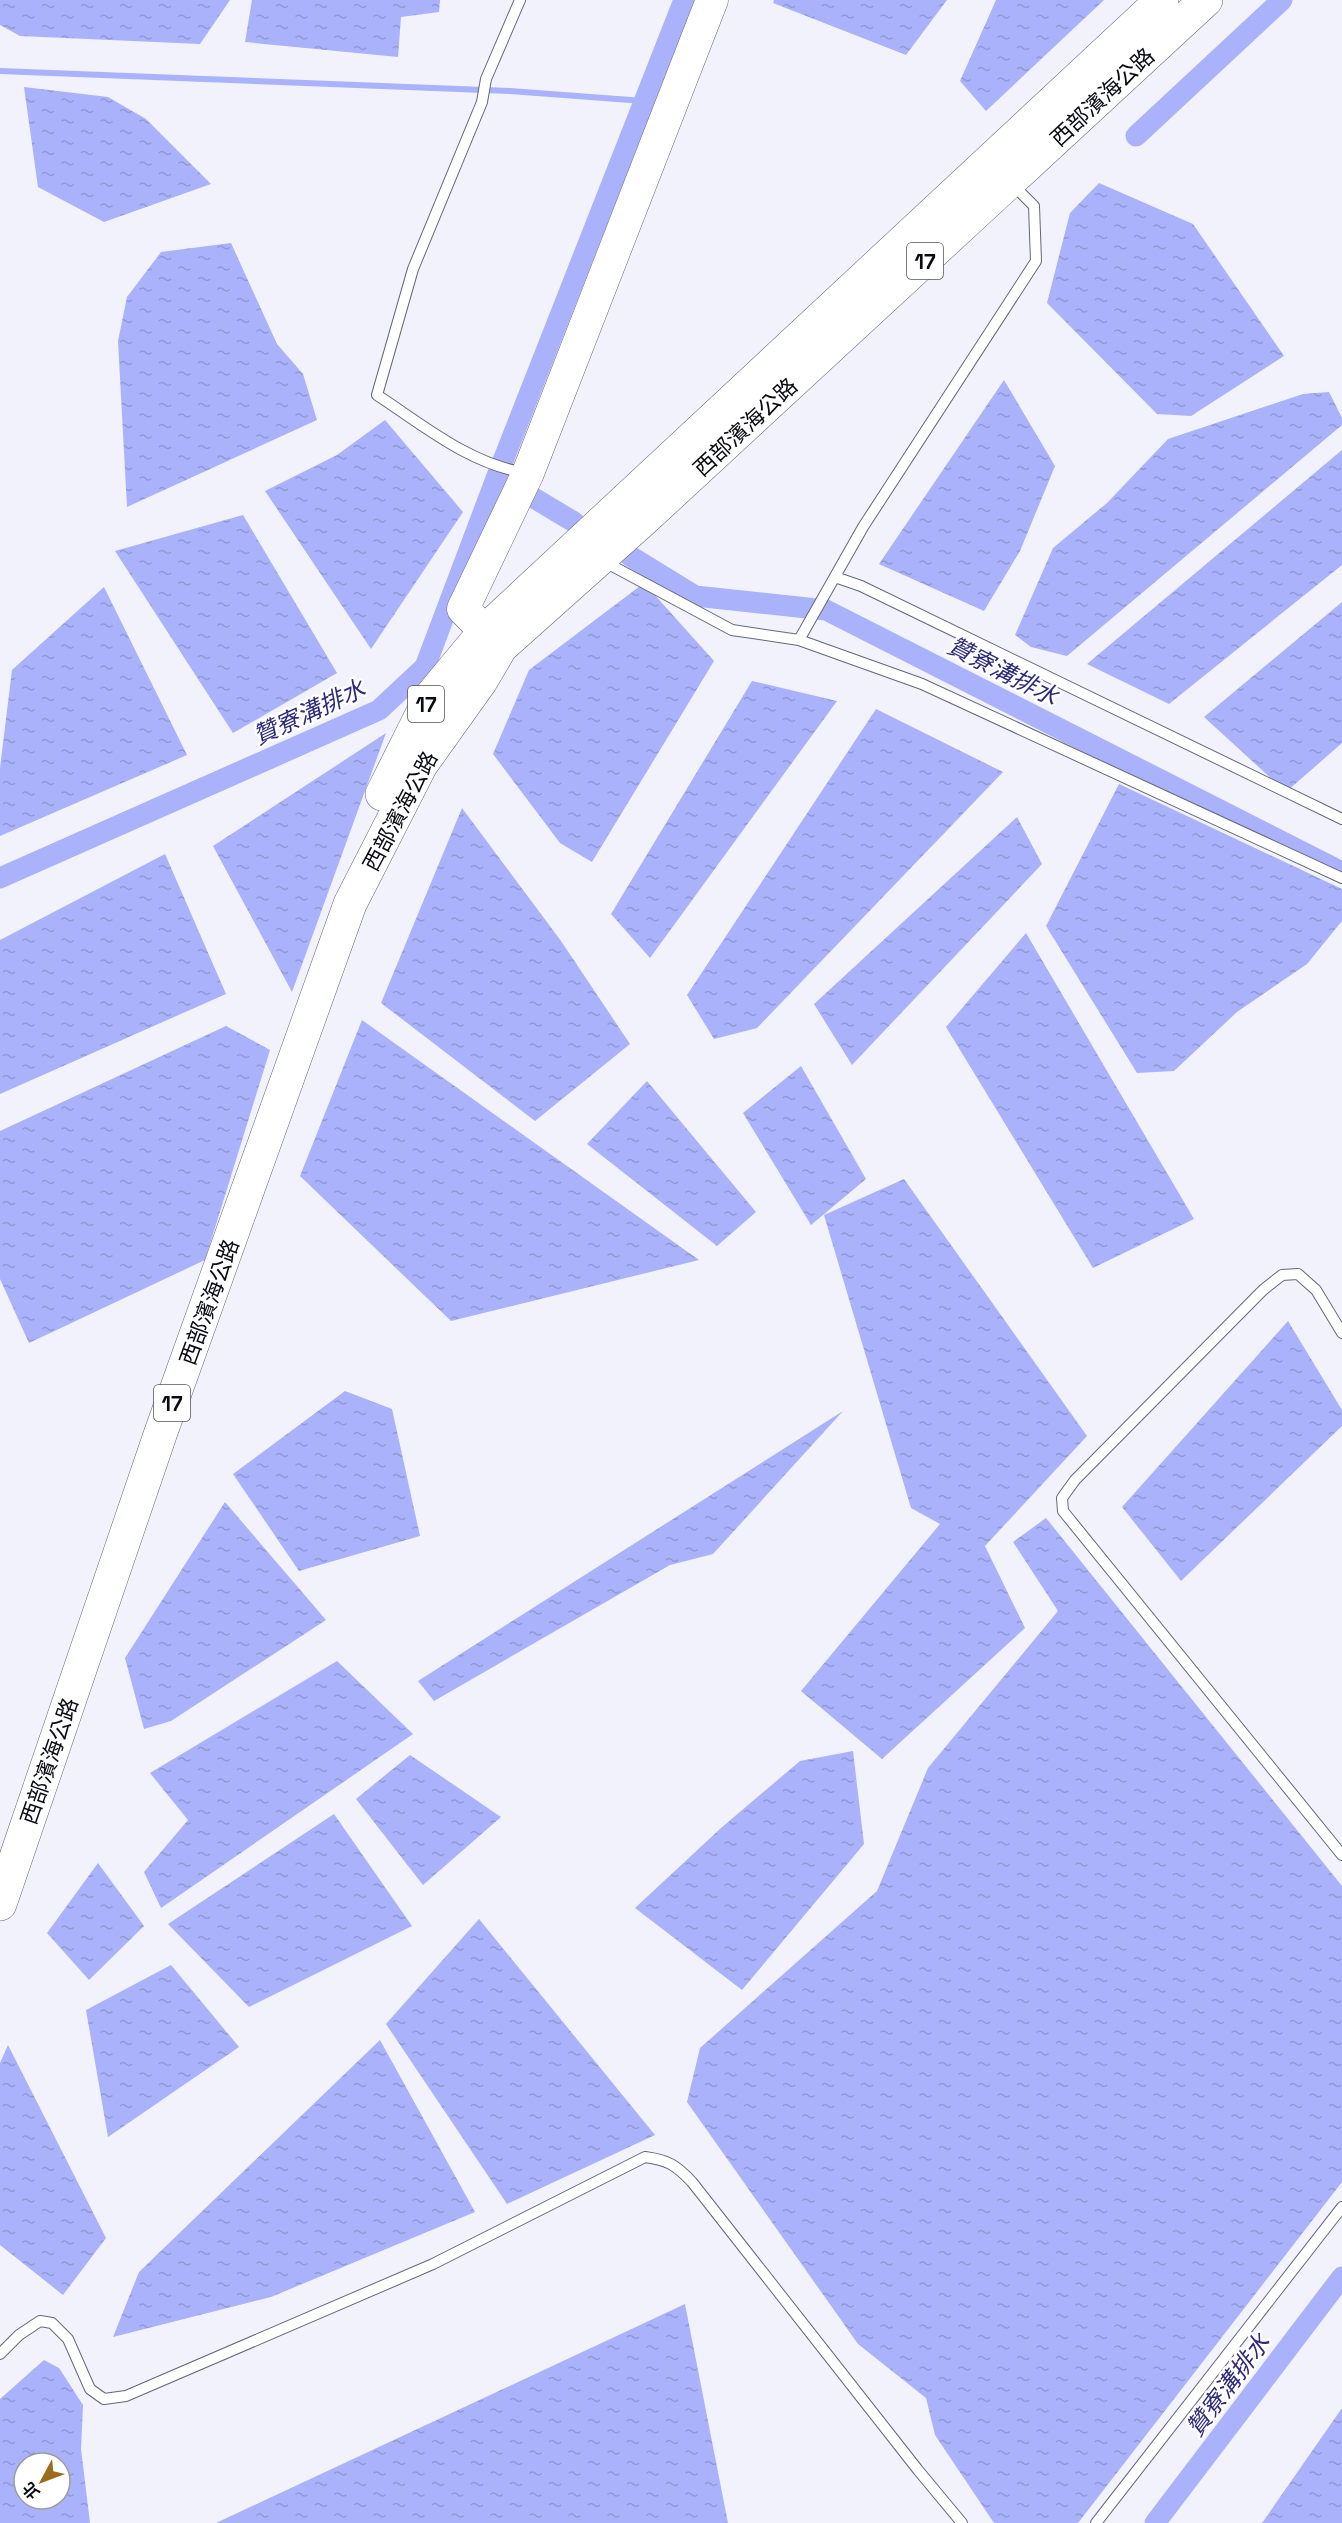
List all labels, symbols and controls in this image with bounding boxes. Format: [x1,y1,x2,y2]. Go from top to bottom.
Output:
street label: 西部濱海公路 [1044,42,1160,152]
road number: 17 [907,243,943,279]
street label: 西部濱海公路 [687,372,803,482]
water label: 贊寮溝排水 [943,630,1064,713]
water label: 贊寮溝排水 [248,672,371,751]
road number: 17 [408,686,444,722]
street label: 西部濱海公路 [357,746,443,876]
street label: 西部濱海公路 [173,1235,245,1369]
road number: 17 [154,1385,190,1421]
street label: 西部濱海公路 [14,1694,84,1828]
water label: 贊寮溝排水 [1180,2327,1277,2442]
north arrow [12,2451,72,2511]
text: 北 [18,2478,44,2503]

